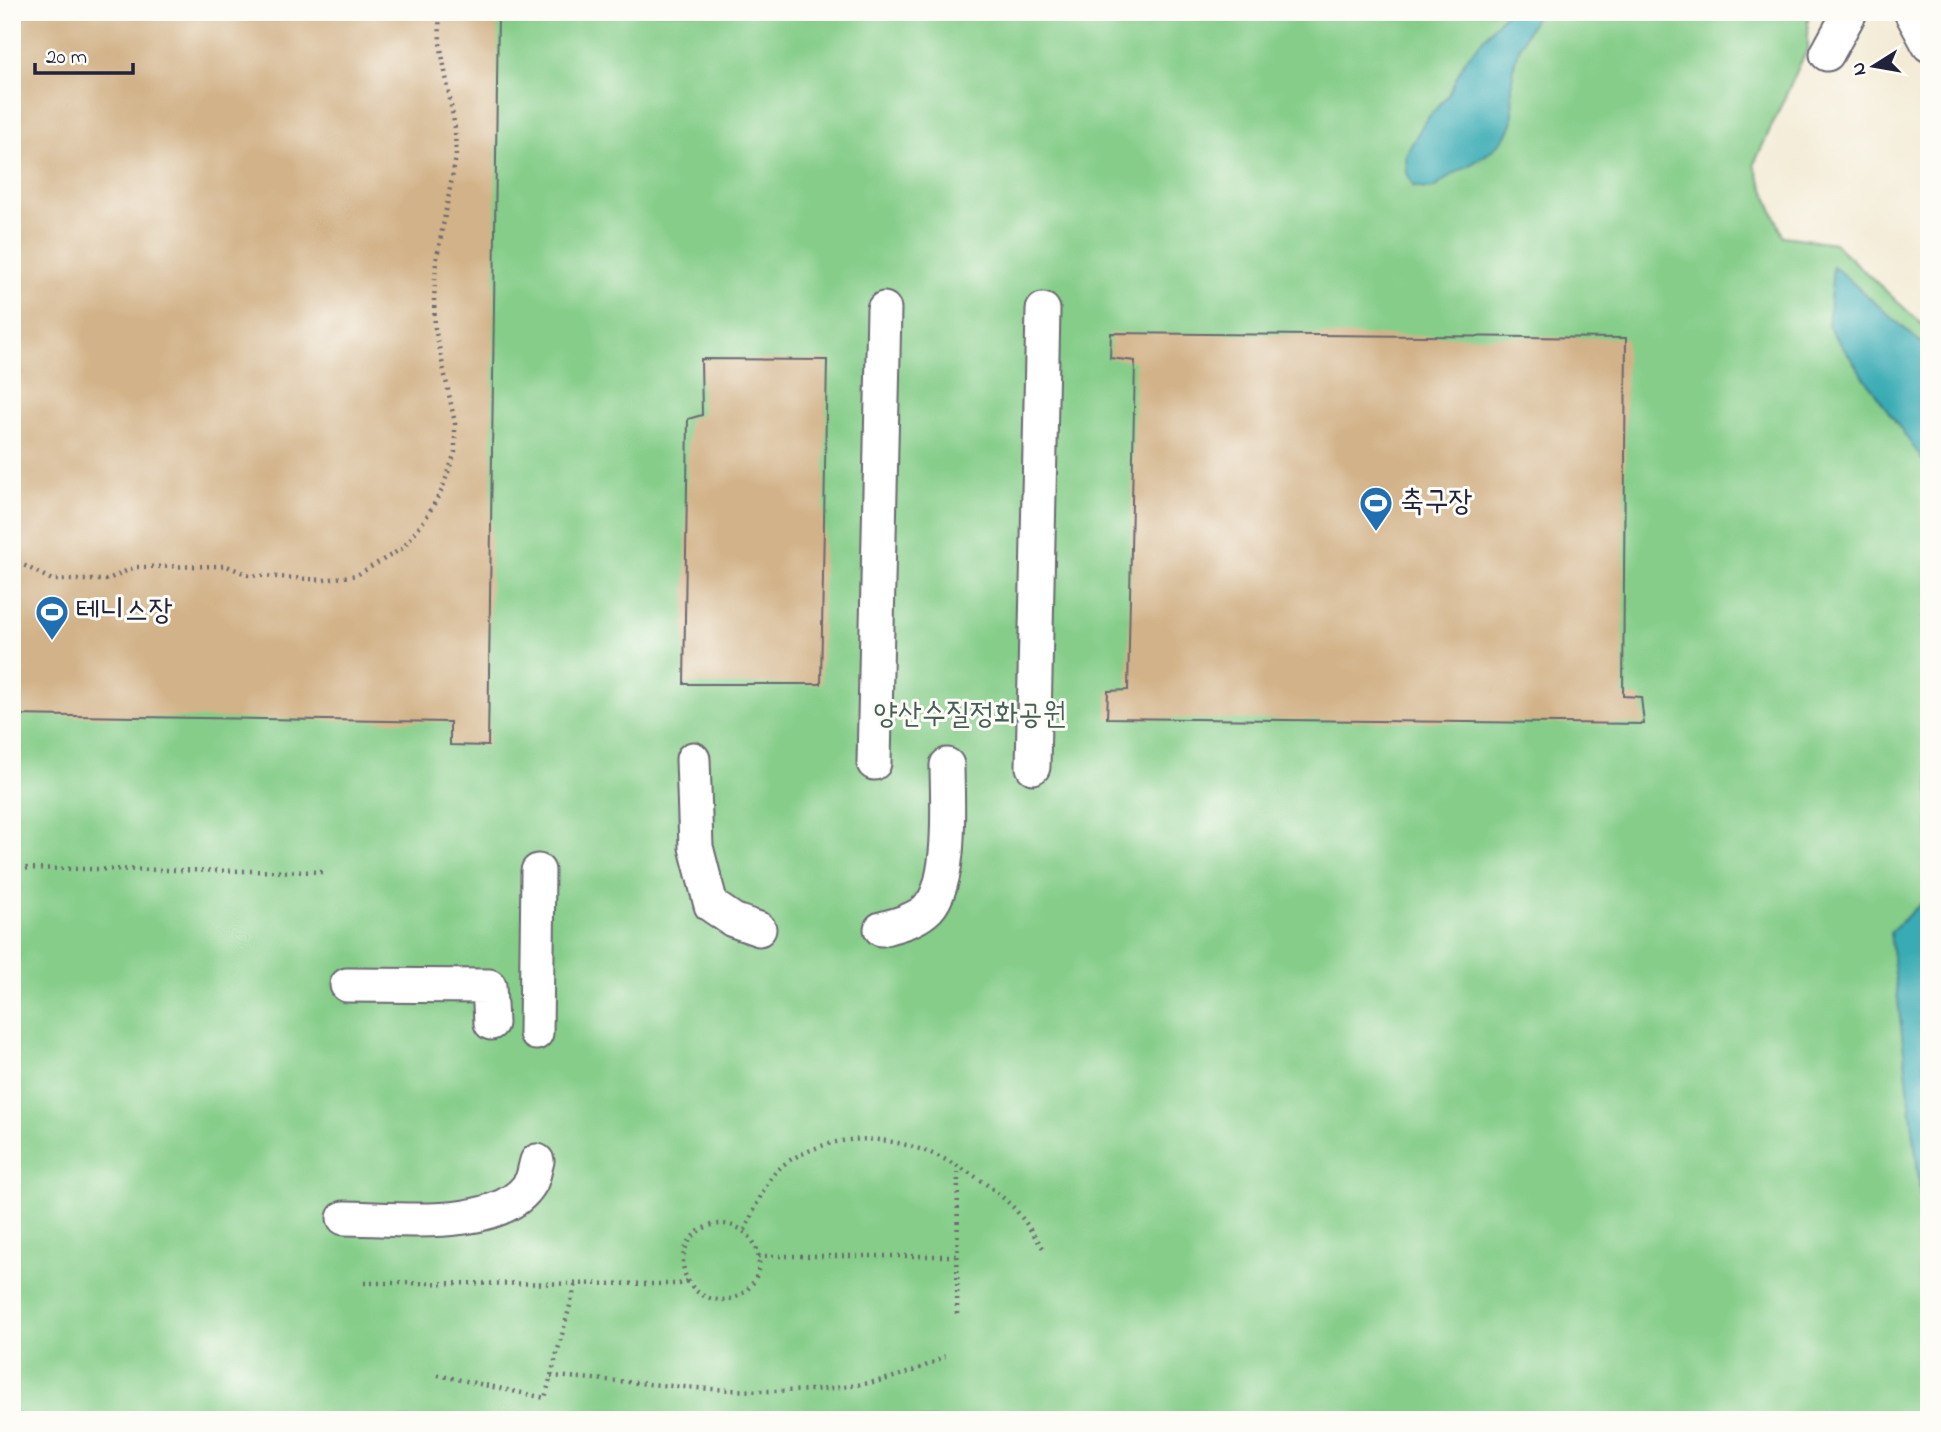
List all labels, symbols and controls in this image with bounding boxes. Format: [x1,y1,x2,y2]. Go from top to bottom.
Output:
scale bar [35,32,133,76]
north arrow [1840,32,1910,102]
text: 20 m [46,43,87,73]
text: N [1845,60,1874,78]
place label: 축구장 [1400,481,1472,525]
sports icon: 축구장 [1357,484,1395,533]
place label: 테니스장 [76,590,173,634]
sports icon: 테니스장 [33,593,71,642]
park label: 양산수질정화공원 [873,694,1067,738]

